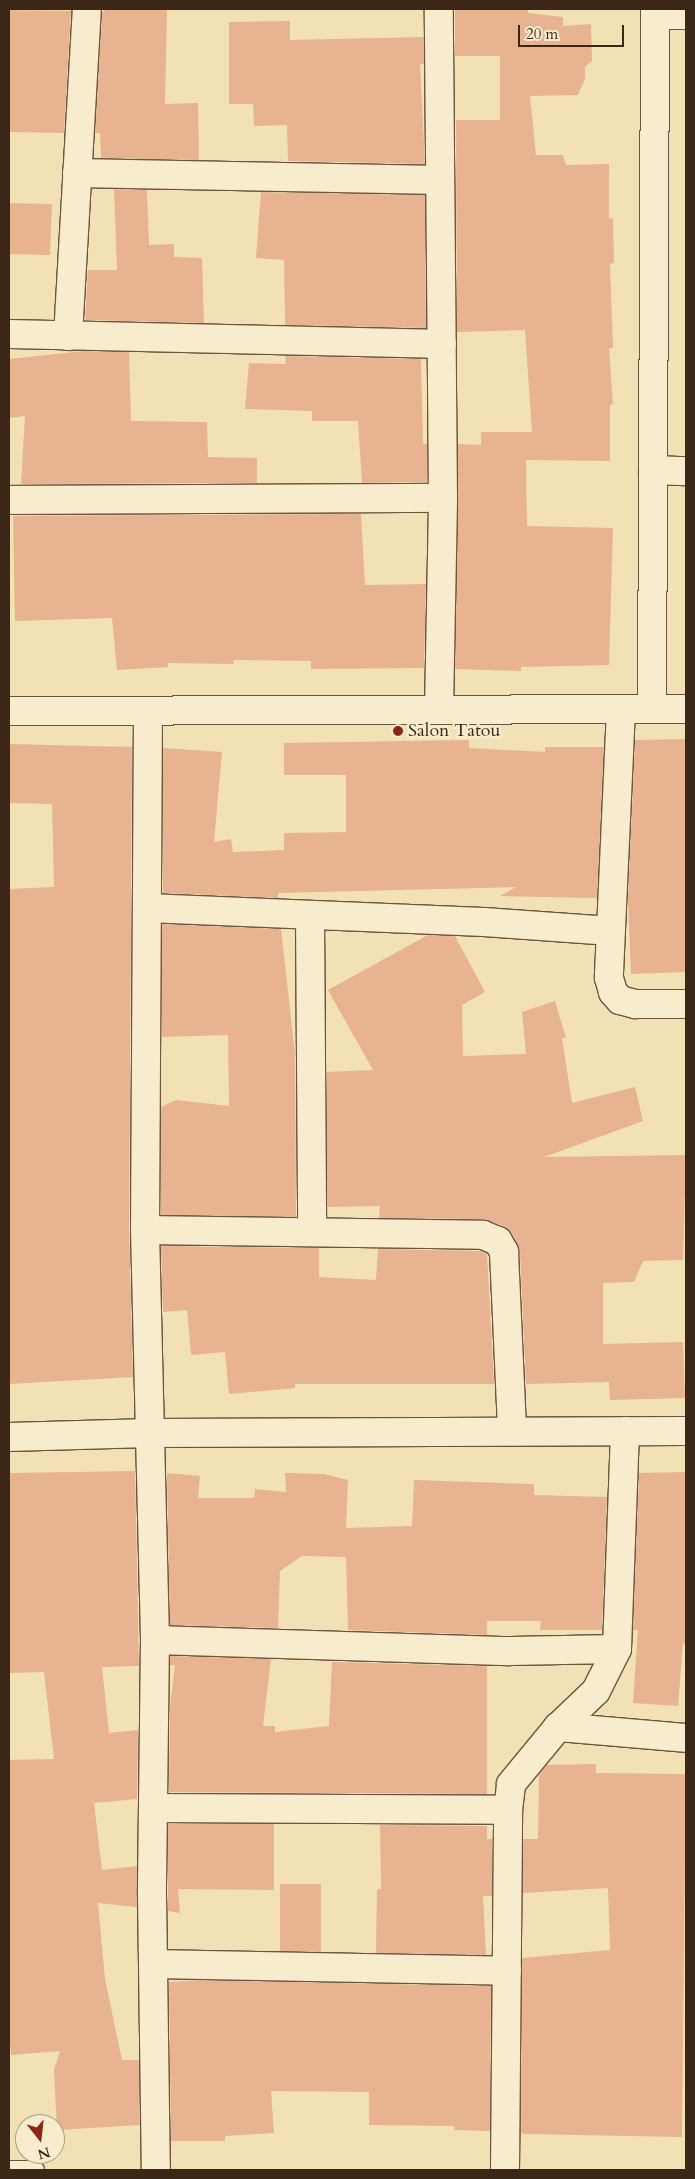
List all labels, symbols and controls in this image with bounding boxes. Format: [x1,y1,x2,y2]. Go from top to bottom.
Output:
scale bar [520,15,626,47]
text: 20 m [526,24,558,44]
place label: Salon Tatou [408,720,500,742]
marker: Salon Tatou [392,725,404,737]
north arrow [15,2114,65,2164]
text: N [36,2142,52,2164]

